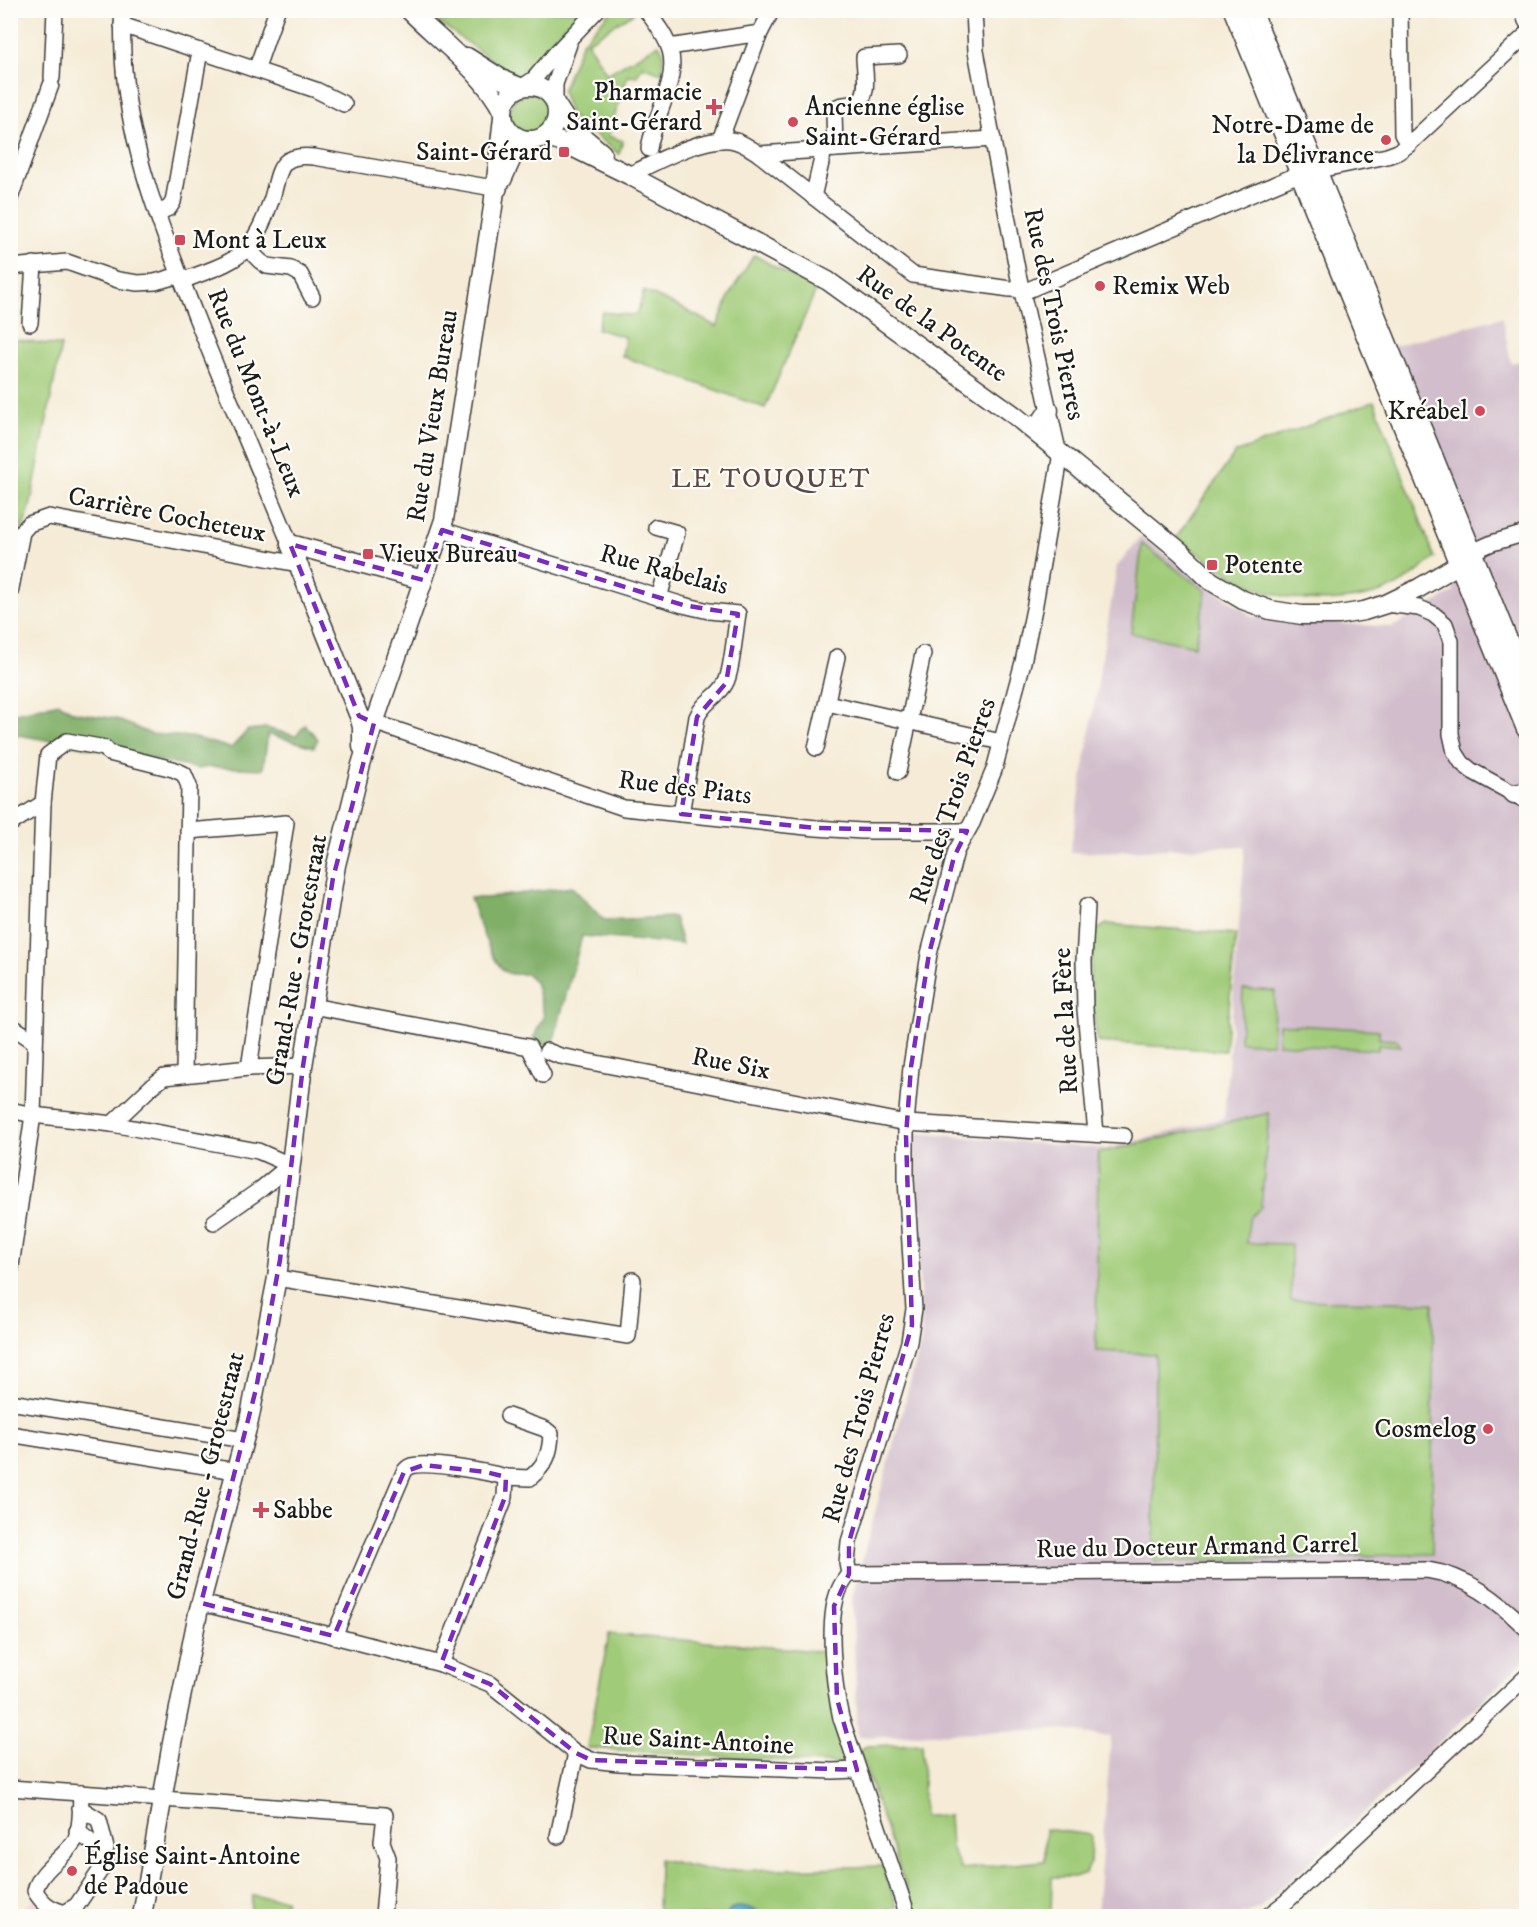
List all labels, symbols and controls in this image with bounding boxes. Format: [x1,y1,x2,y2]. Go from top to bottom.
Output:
place label: Pharmacie Saint-Gérard [566,76,702,139]
place label: Ancienne église Saint-Gérard [805,91,965,154]
marker: Pharmacie Saint-Gérard [707,100,721,114]
place label: Notre-Dame de la Délivrance [1211,109,1374,172]
marker: Ancienne église Saint-Gérard [786,115,800,129]
marker: Notre-Dame de la Délivrance [1379,133,1393,147]
place label: Saint-Gérard [416,136,552,169]
marker: Saint-Gérard [557,145,571,159]
street label: Rue des Trois Pierres [1015,205,1093,423]
place label: Mont à Leux [192,224,327,257]
marker: Mont à Leux [173,233,187,247]
street label: Rue de la Potente [850,258,1014,390]
place label: Remix Web [1112,270,1230,303]
marker: Remix Web [1093,279,1107,293]
street label: Rue du Mont-à-Leux [199,284,313,502]
street label: Rue du Vieux Bureau [400,307,466,525]
place label: Kréabel [1387,395,1468,428]
marker: Kréabel [1473,404,1487,418]
district label: LE TOUQUET [671,462,871,496]
street label: Carrière Cocheteux [65,480,269,550]
street label: Rue Rabelais [596,537,732,603]
place label: Vieux Bureau [379,538,518,571]
marker: Vieux Bureau [361,547,375,561]
place label: Potente [1224,549,1303,582]
marker: Potente [1205,558,1219,572]
street label: Rue des Trois Pierres [902,694,1004,908]
street label: Rue des Piats [616,763,754,813]
street label: Grand-Rue - Grotestraat [259,832,335,1088]
street label: Rue de la Fère [1046,947,1086,1095]
street label: Rue Six [689,1040,773,1088]
street label: Rue des Trois Pierres [815,1309,903,1527]
street label: Grand-Rue - Grotestraat [159,1348,253,1604]
place label: Cosmelog [1374,1413,1476,1446]
marker: Cosmelog [1481,1422,1495,1436]
place label: Sabbe [273,1494,333,1527]
marker: Sabbe [254,1503,268,1517]
street label: Rue du Docteur Armand Carrel [1035,1528,1359,1566]
street label: Rue Saint-Antoine [601,1720,795,1762]
place label: Église Saint-Antoine de Padoue [84,1840,300,1903]
marker: Église Saint-Antoine de Padoue [65,1864,79,1878]

